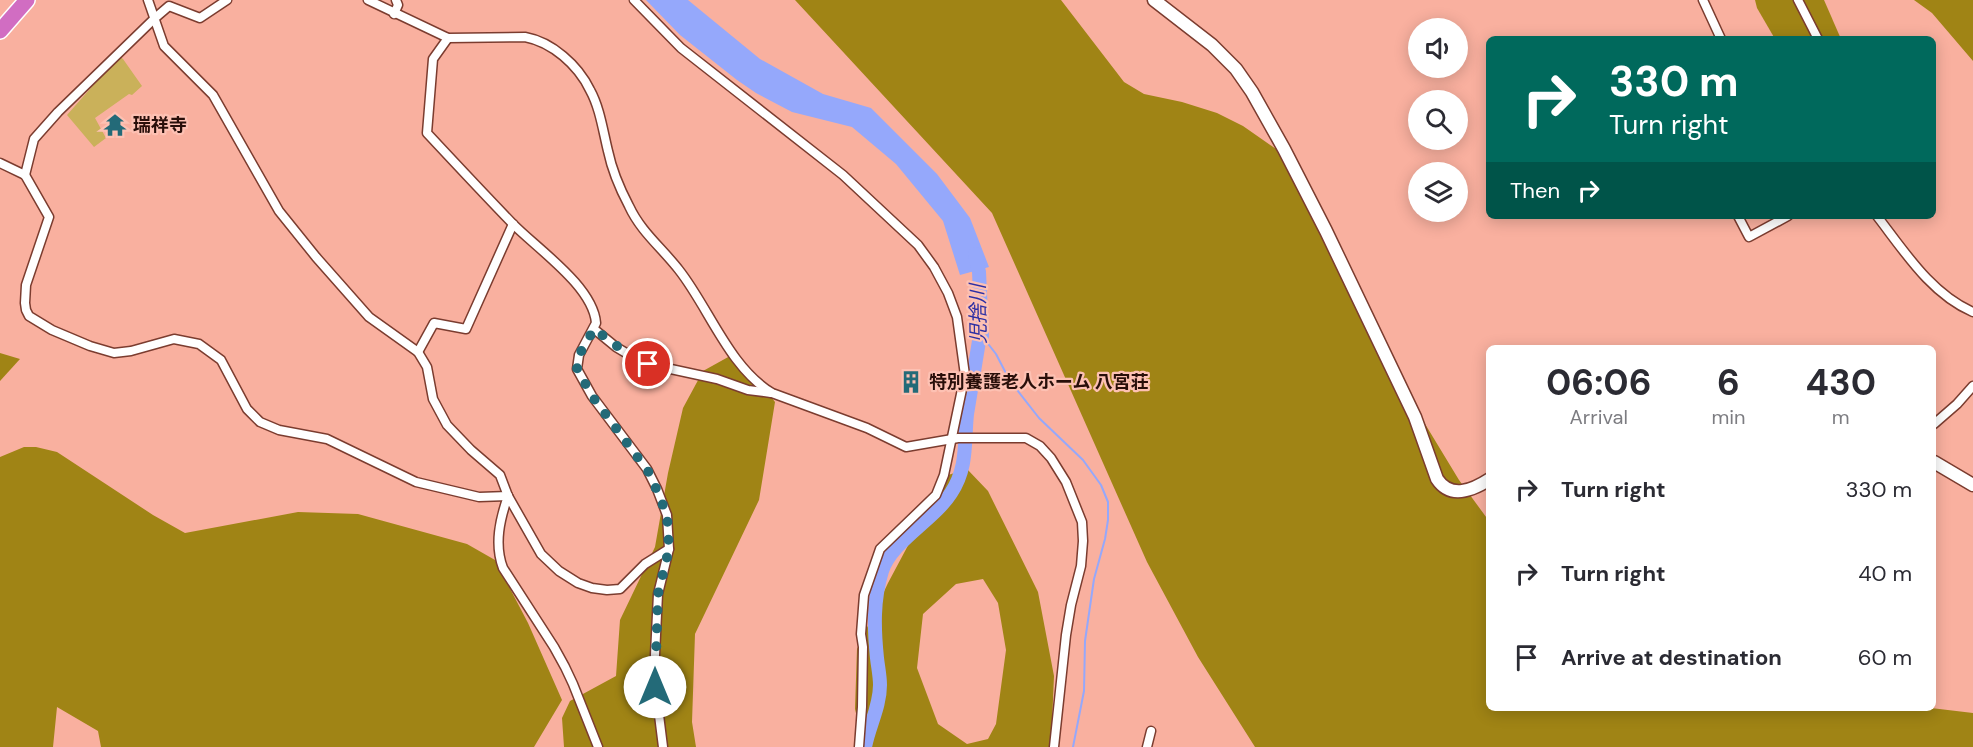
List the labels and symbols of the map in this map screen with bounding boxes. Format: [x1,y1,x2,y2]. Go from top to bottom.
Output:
temple icon: 瑞祥寺 [102,112,128,138]
place label: 瑞祥寺 [133,113,187,137]
water label: 児捨川 [964,282,992,344]
pin [622,338,673,389]
building icon: 特別養護老人ホーム 八宮荘 [898,369,924,395]
place label: 特別養護老人ホーム 八宮荘 [929,370,1149,394]
position arrow [623,655,687,719]

